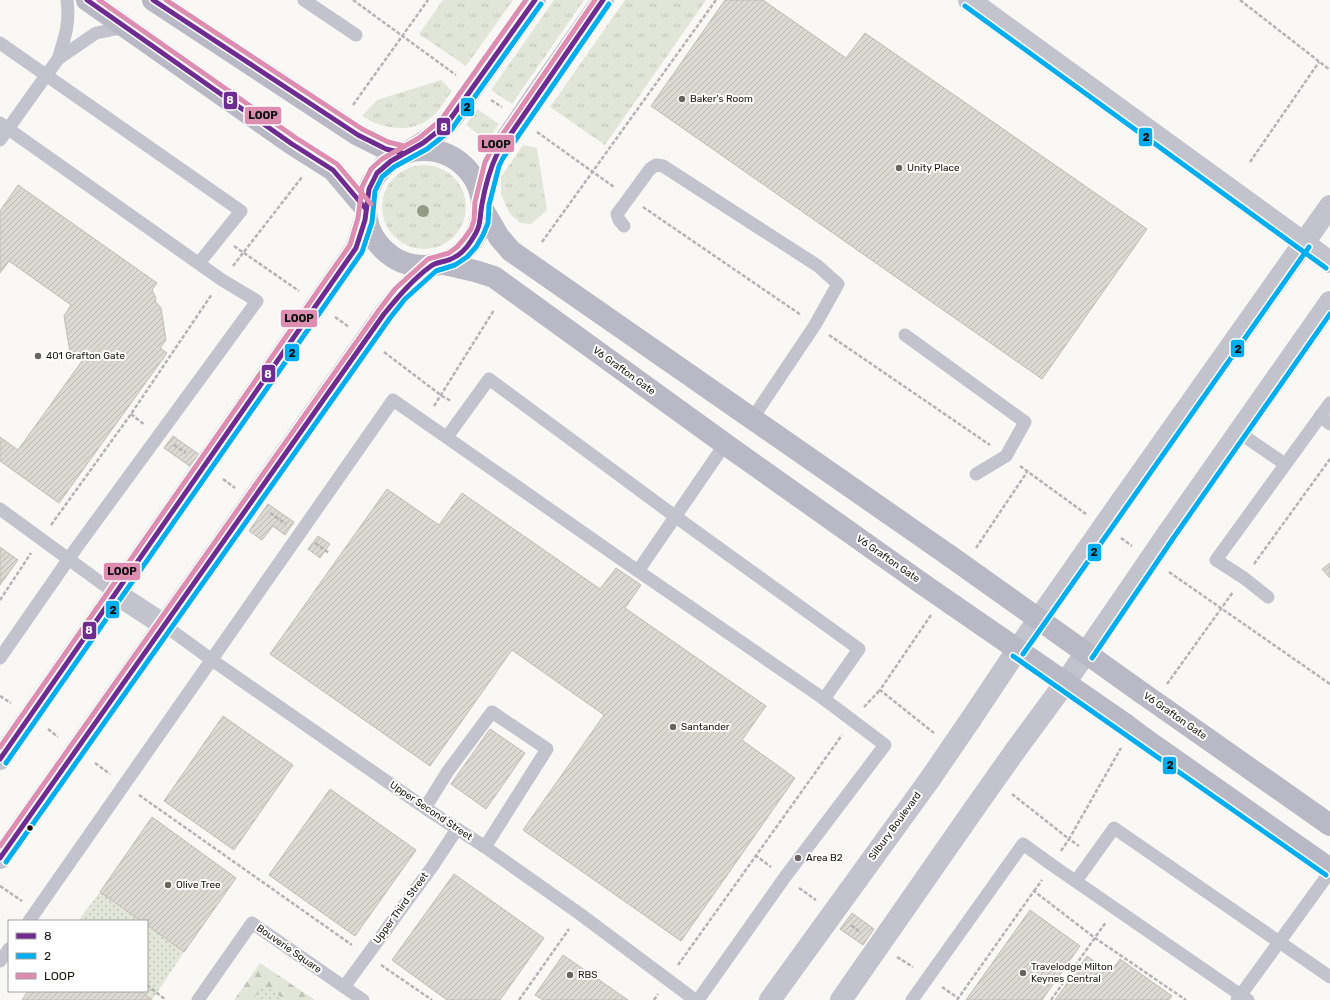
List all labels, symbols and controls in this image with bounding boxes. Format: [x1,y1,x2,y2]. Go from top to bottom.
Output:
line badge: 8 [223,91,238,110]
place label: Baker's Room [690,93,753,105]
text: 8 [226,94,234,107]
marker: Baker's Room [677,94,687,104]
line badge: 2 [460,97,475,117]
text: 2 [463,101,471,114]
line badge: LOOP [244,106,282,125]
text: LOOP [248,109,278,122]
line badge: 8 [436,117,451,136]
text: 8 [440,121,448,134]
line badge: 2 [1138,127,1153,147]
text: 2 [1142,131,1150,144]
line badge: LOOP [477,134,515,153]
text: LOOP [481,138,511,151]
place label: Unity Place [907,162,960,174]
marker: Unity Place [894,163,904,173]
line badge: LOOP [280,309,318,328]
text: LOOP [284,312,314,325]
line badge: 2 [1230,339,1245,358]
line badge: 2 [284,343,300,362]
text: 2 [1234,343,1242,356]
street label: V6 Grafton Gate [590,344,658,398]
text: 2 [288,347,296,360]
place label: 401 Grafton Gate [46,350,125,362]
marker: 401 Grafton Gate [33,351,43,361]
line badge: 8 [261,364,276,383]
text: 8 [264,368,272,381]
street label: V6 Grafton Gate [854,533,922,585]
line badge: 2 [1087,543,1102,562]
text: 2 [1090,546,1098,559]
line badge: LOOP [103,562,141,581]
text: LOOP [107,565,137,578]
line badge: 2 [105,600,120,619]
text: 2 [109,604,117,617]
line badge: 8 [82,621,97,640]
text: 8 [85,624,93,637]
street label: V6 Grafton Gate [1141,690,1209,742]
place label: Santander [681,721,730,733]
marker: Santander [668,722,678,732]
line badge: 2 [1162,756,1177,775]
text: 2 [1166,759,1174,772]
street label: Upper Second Street [387,779,475,843]
street label: Silbury Boulevard [866,790,924,862]
unlabelled marker [25,823,35,833]
place label: Area B2 [806,852,843,864]
marker: Area B2 [793,853,803,863]
street label: Upper Third Street [371,870,431,946]
place label: Olive Tree [176,879,221,891]
marker: Olive Tree [163,880,173,890]
legend [8,920,148,992]
street label: Bouverie Square [254,922,324,976]
text: 8 [44,929,52,943]
text: 2 [44,949,51,963]
place label: Travelodge Milton Keynes Central [1031,961,1113,985]
marker: Travelodge Milton Keynes Central [1018,968,1028,978]
text: LOOP [44,969,75,983]
place label: RBS [578,969,597,981]
marker: RBS [565,970,575,980]

